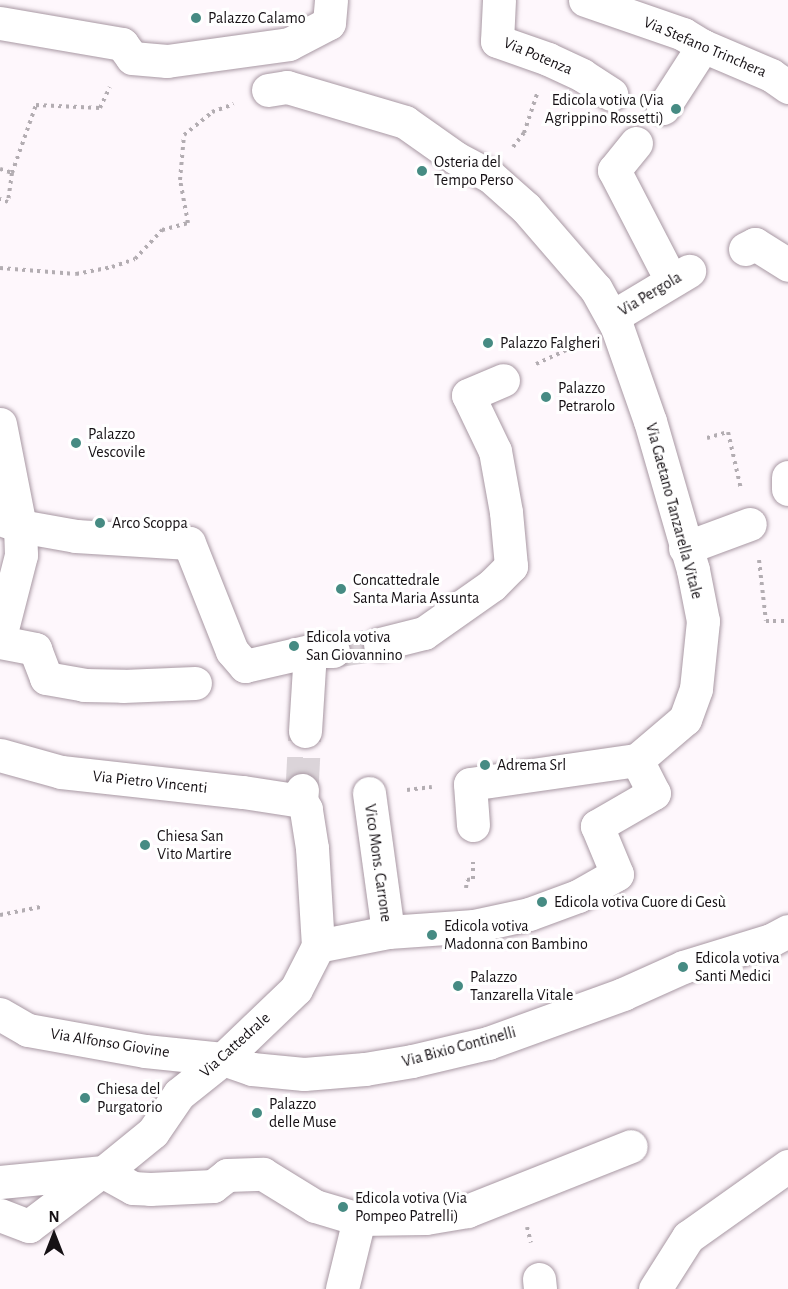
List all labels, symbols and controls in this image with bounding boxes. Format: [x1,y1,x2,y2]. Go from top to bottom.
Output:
place label: Palazzo Calamo [208,8,306,28]
marker: Palazzo Calamo [189,11,203,25]
street label: Via Stefano Trinchera [641,12,769,82]
street label: Via Potenza [501,33,575,79]
place label: Edicola votiva (Via Agrippino Rossetti) [545,90,664,128]
marker: Edicola votiva (Via Agrippino Rossetti) [669,102,683,116]
place label: Osteria del Tempo Perso [434,152,514,190]
marker: Osteria del Tempo Perso [415,164,429,178]
street label: Via Pergola [615,268,685,320]
place label: Palazzo Falgheri [500,333,600,353]
marker: Palazzo Falgheri [481,336,495,350]
place label: Palazzo Petrarolo [558,378,615,416]
marker: Palazzo Petrarolo [539,390,553,404]
street label: Via Gaetano Tanzarella Vitale [641,421,707,601]
place label: Palazzo Vescovile [88,424,145,462]
marker: Palazzo Vescovile [69,436,83,450]
place label: Arco Scoppa [112,513,188,533]
marker: Arco Scoppa [93,516,107,530]
place label: Concattedrale Santa Maria Assunta [353,570,479,608]
marker: Concattedrale Santa Maria Assunta [334,582,348,596]
place label: Edicola votiva San Giovannino [306,627,403,665]
marker: Edicola votiva San Giovannino [287,639,301,653]
place label: Adrema Srl [497,755,566,775]
marker: Adrema Srl [478,758,492,772]
street label: Via Pietro Vincenti [92,766,208,798]
street label: Vico Mons. Carrone [360,803,396,923]
place label: Chiesa San Vito Martire [157,826,232,864]
marker: Chiesa San Vito Martire [138,838,152,852]
place label: Edicola votiva Cuore di Gesù [554,892,726,912]
marker: Edicola votiva Cuore di Gesù [535,895,549,909]
place label: Edicola votiva Madonna con Bambino [444,916,588,954]
marker: Edicola votiva Madonna con Bambino [425,928,439,942]
place label: Edicola votiva Santi Medici [695,948,780,986]
marker: Edicola votiva Santi Medici [676,960,690,974]
place label: Palazzo Tanzarella Vitale [470,967,573,1005]
marker: Palazzo Tanzarella Vitale [451,979,465,993]
street label: Via Cattedrale [196,1008,274,1082]
street label: Via Bixio Continelli [400,1023,518,1071]
street label: Via Alfonso Giovine [49,1024,171,1062]
place label: Chiesa del Purgatorio [97,1079,163,1117]
marker: Chiesa del Purgatorio [78,1091,92,1105]
place label: Palazzo delle Muse [269,1094,336,1132]
marker: Palazzo delle Muse [250,1106,264,1120]
place label: Edicola votiva (Via Pompeo Patrelli) [355,1188,467,1226]
marker: Edicola votiva (Via Pompeo Patrelli) [336,1200,350,1214]
north arrow [24,1205,84,1265]
text: N [48,1209,60,1225]

